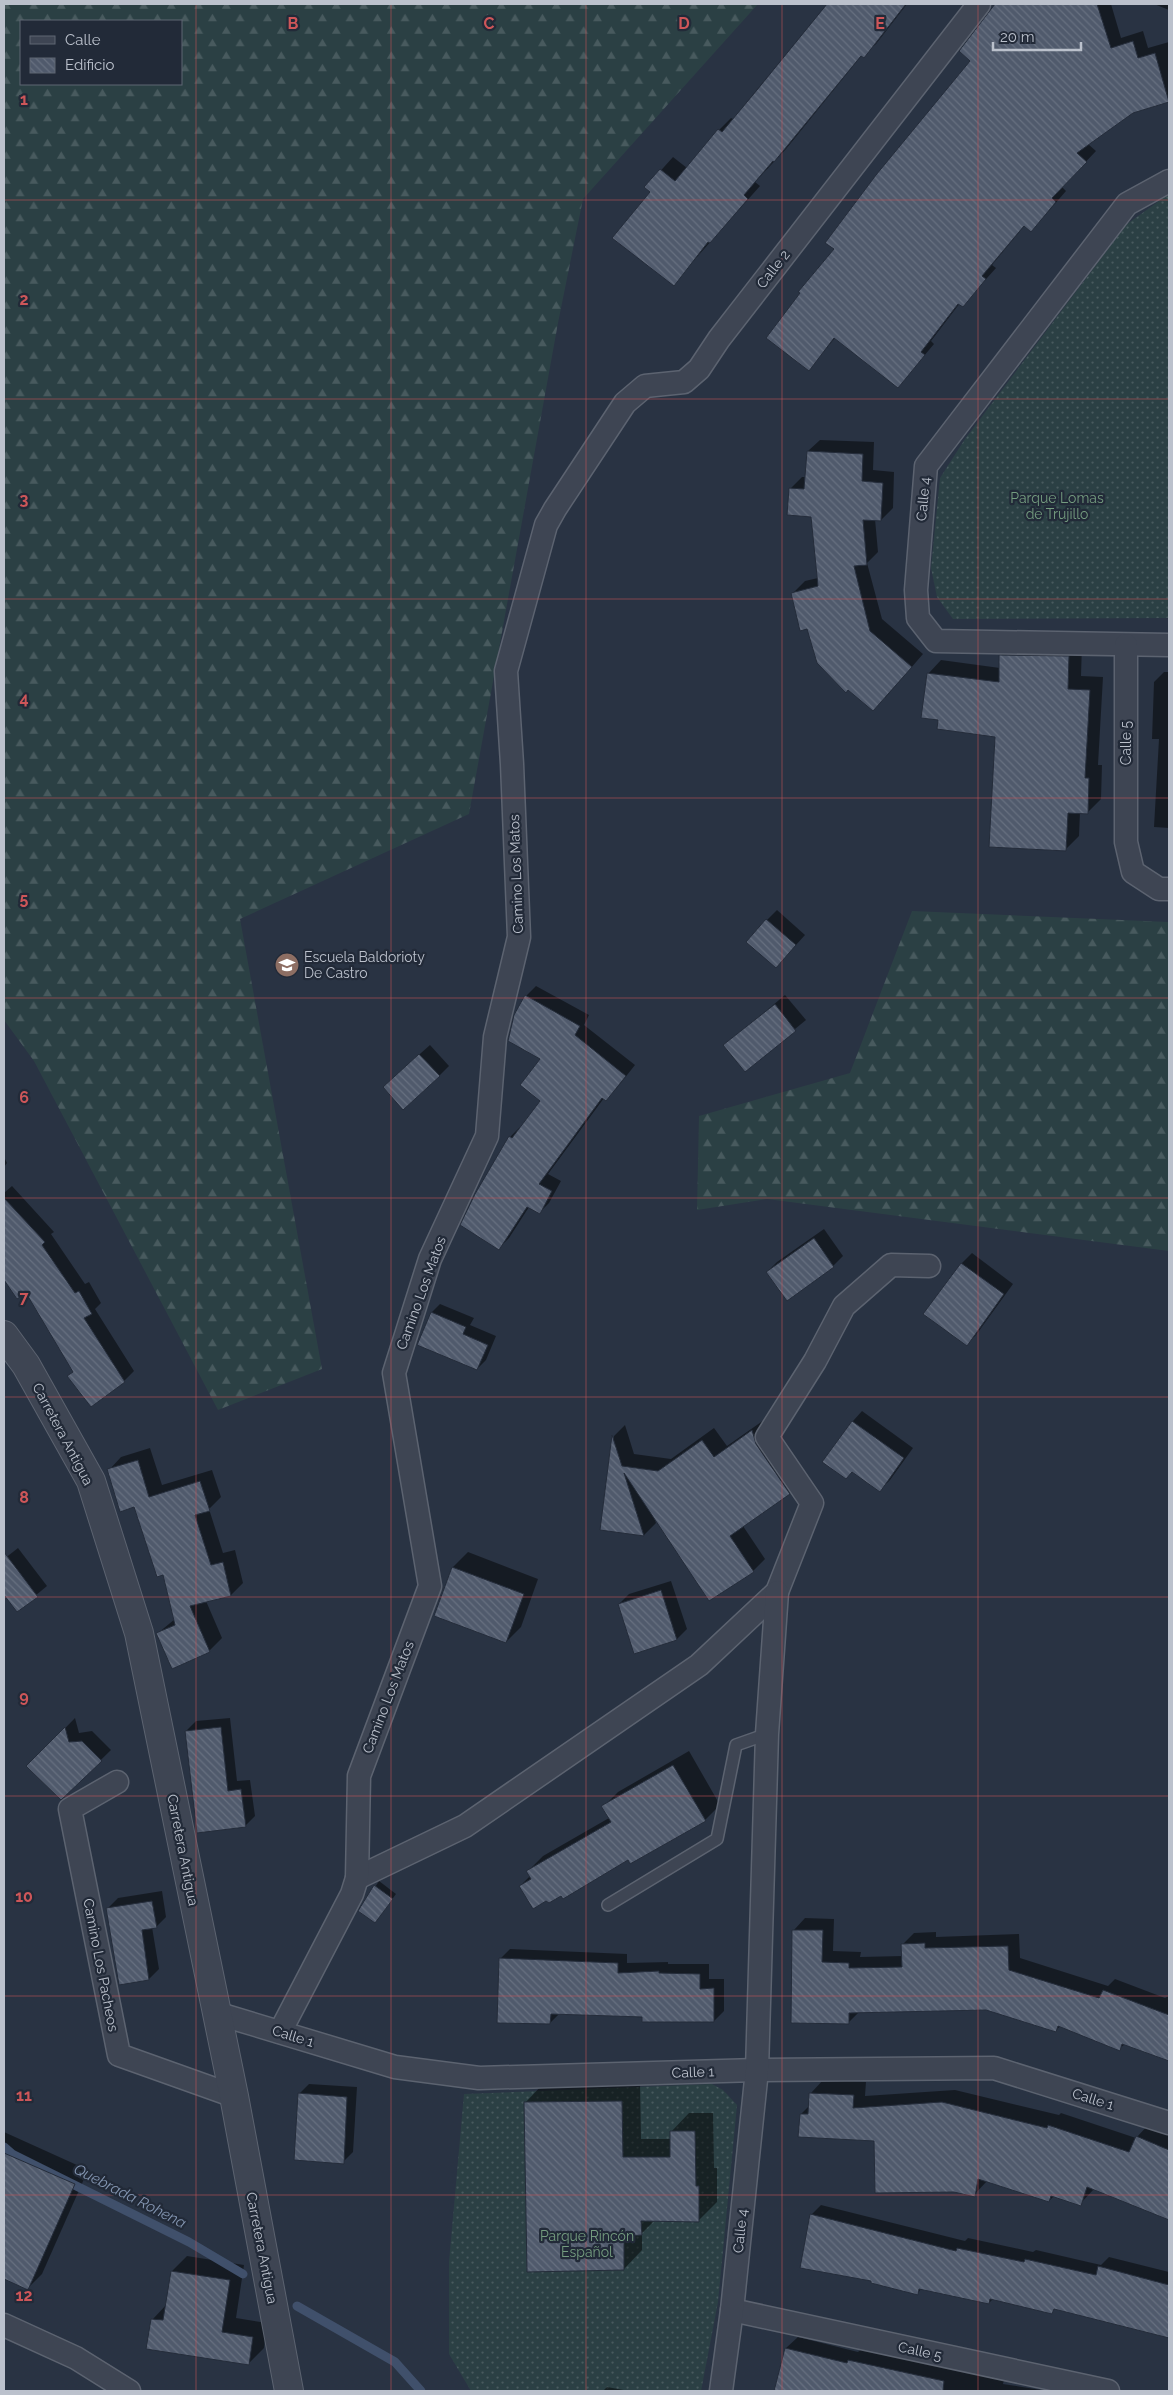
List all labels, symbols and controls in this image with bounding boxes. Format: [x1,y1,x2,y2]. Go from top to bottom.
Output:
text: B [288,14,299,33]
text: C [484,14,495,33]
text: D [678,14,690,33]
text: E [875,14,885,33]
legend [20,20,182,85]
scale bar [993,20,1080,52]
text: 20 m [1000,28,1035,46]
text: Calle [65,31,101,49]
text: Edificio [65,56,115,74]
text: 1 [20,90,28,109]
street label: Calle 2 [753,247,793,291]
text: 2 [19,290,29,309]
street label: Calle 4 [913,476,933,522]
text: 3 [20,490,29,509]
park label: Parque Lomas de Trujillo [1010,490,1104,522]
text: 4 [19,689,29,708]
street label: Calle 5 [1118,721,1134,765]
street label: Camino Los Matos [506,814,526,934]
text: 5 [20,889,29,908]
place label: Escuela Baldorioty De Castro [304,949,425,981]
school or university icon: Escuela Baldorioty De Castro [274,952,300,978]
text: 6 [19,1088,29,1107]
street label: Camino Los Matos [393,1234,449,1352]
text: 7 [20,1288,29,1307]
street label: Carretera Antigua [29,1380,97,1488]
text: 8 [19,1488,29,1507]
street label: Camino Los Matos [359,1638,417,1756]
text: 9 [19,1687,29,1706]
street label: Carretera Antigua [164,1793,202,1907]
text: 10 [15,1887,33,1906]
street label: Camino Los Pacheos [80,1897,122,2033]
street label: Calle 1 [270,2022,316,2050]
street label: Calle 1 [671,2063,715,2081]
street label: Calle 1 [1070,2085,1116,2113]
text: 11 [16,2086,32,2105]
water label: Quebrada Rohena [71,2160,189,2232]
street label: Carretera Antigua [243,2191,281,2305]
street label: Calle 4 [730,2208,750,2254]
park label: Parque Rincón Español [540,2228,634,2260]
text: 12 [16,2286,32,2305]
street label: Calle 5 [897,2339,944,2364]

